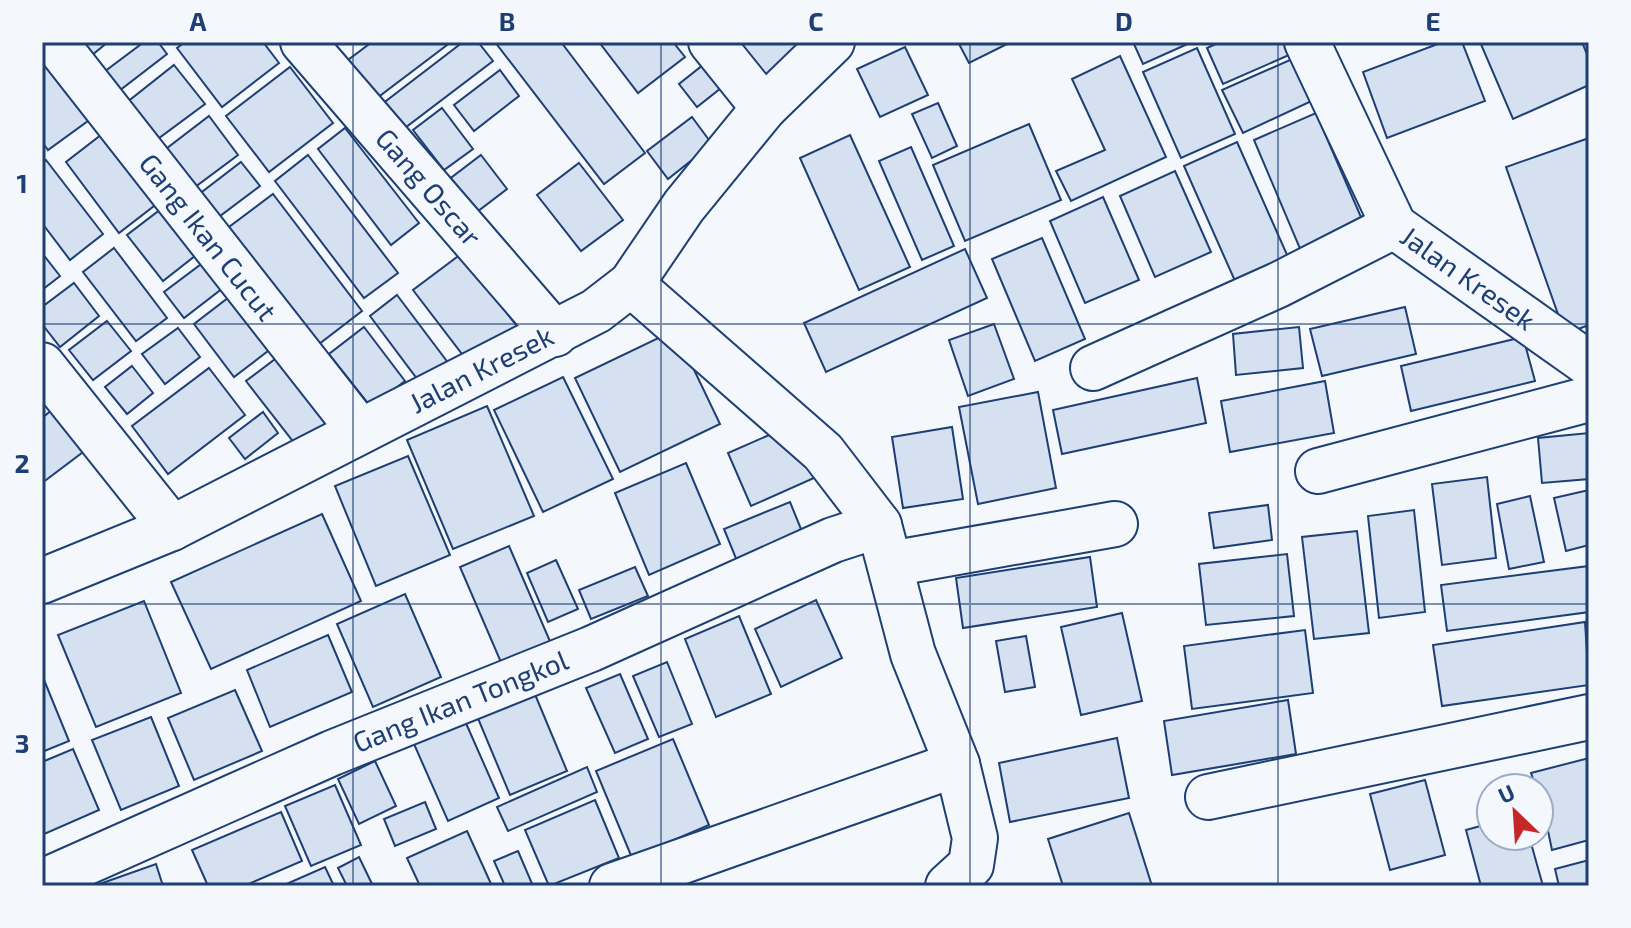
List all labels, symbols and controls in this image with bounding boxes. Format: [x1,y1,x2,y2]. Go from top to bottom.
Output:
text: A [190,5,207,36]
text: B [499,5,515,36]
text: C [808,5,824,36]
text: D [1115,5,1133,36]
text: E [1425,5,1441,36]
street label: Gang Oscar [369,121,489,252]
street label: Gang Ikan Cucut [133,146,285,327]
text: 1 [16,167,28,198]
street label: Jalan Kresek [1394,218,1542,337]
street label: Jalan Kresek [403,318,559,420]
text: 2 [14,447,30,478]
street label: Gang Ikan Tongkol [348,642,573,759]
text: 3 [15,727,29,758]
north arrow [1475,772,1555,852]
text: U [1494,778,1518,808]

